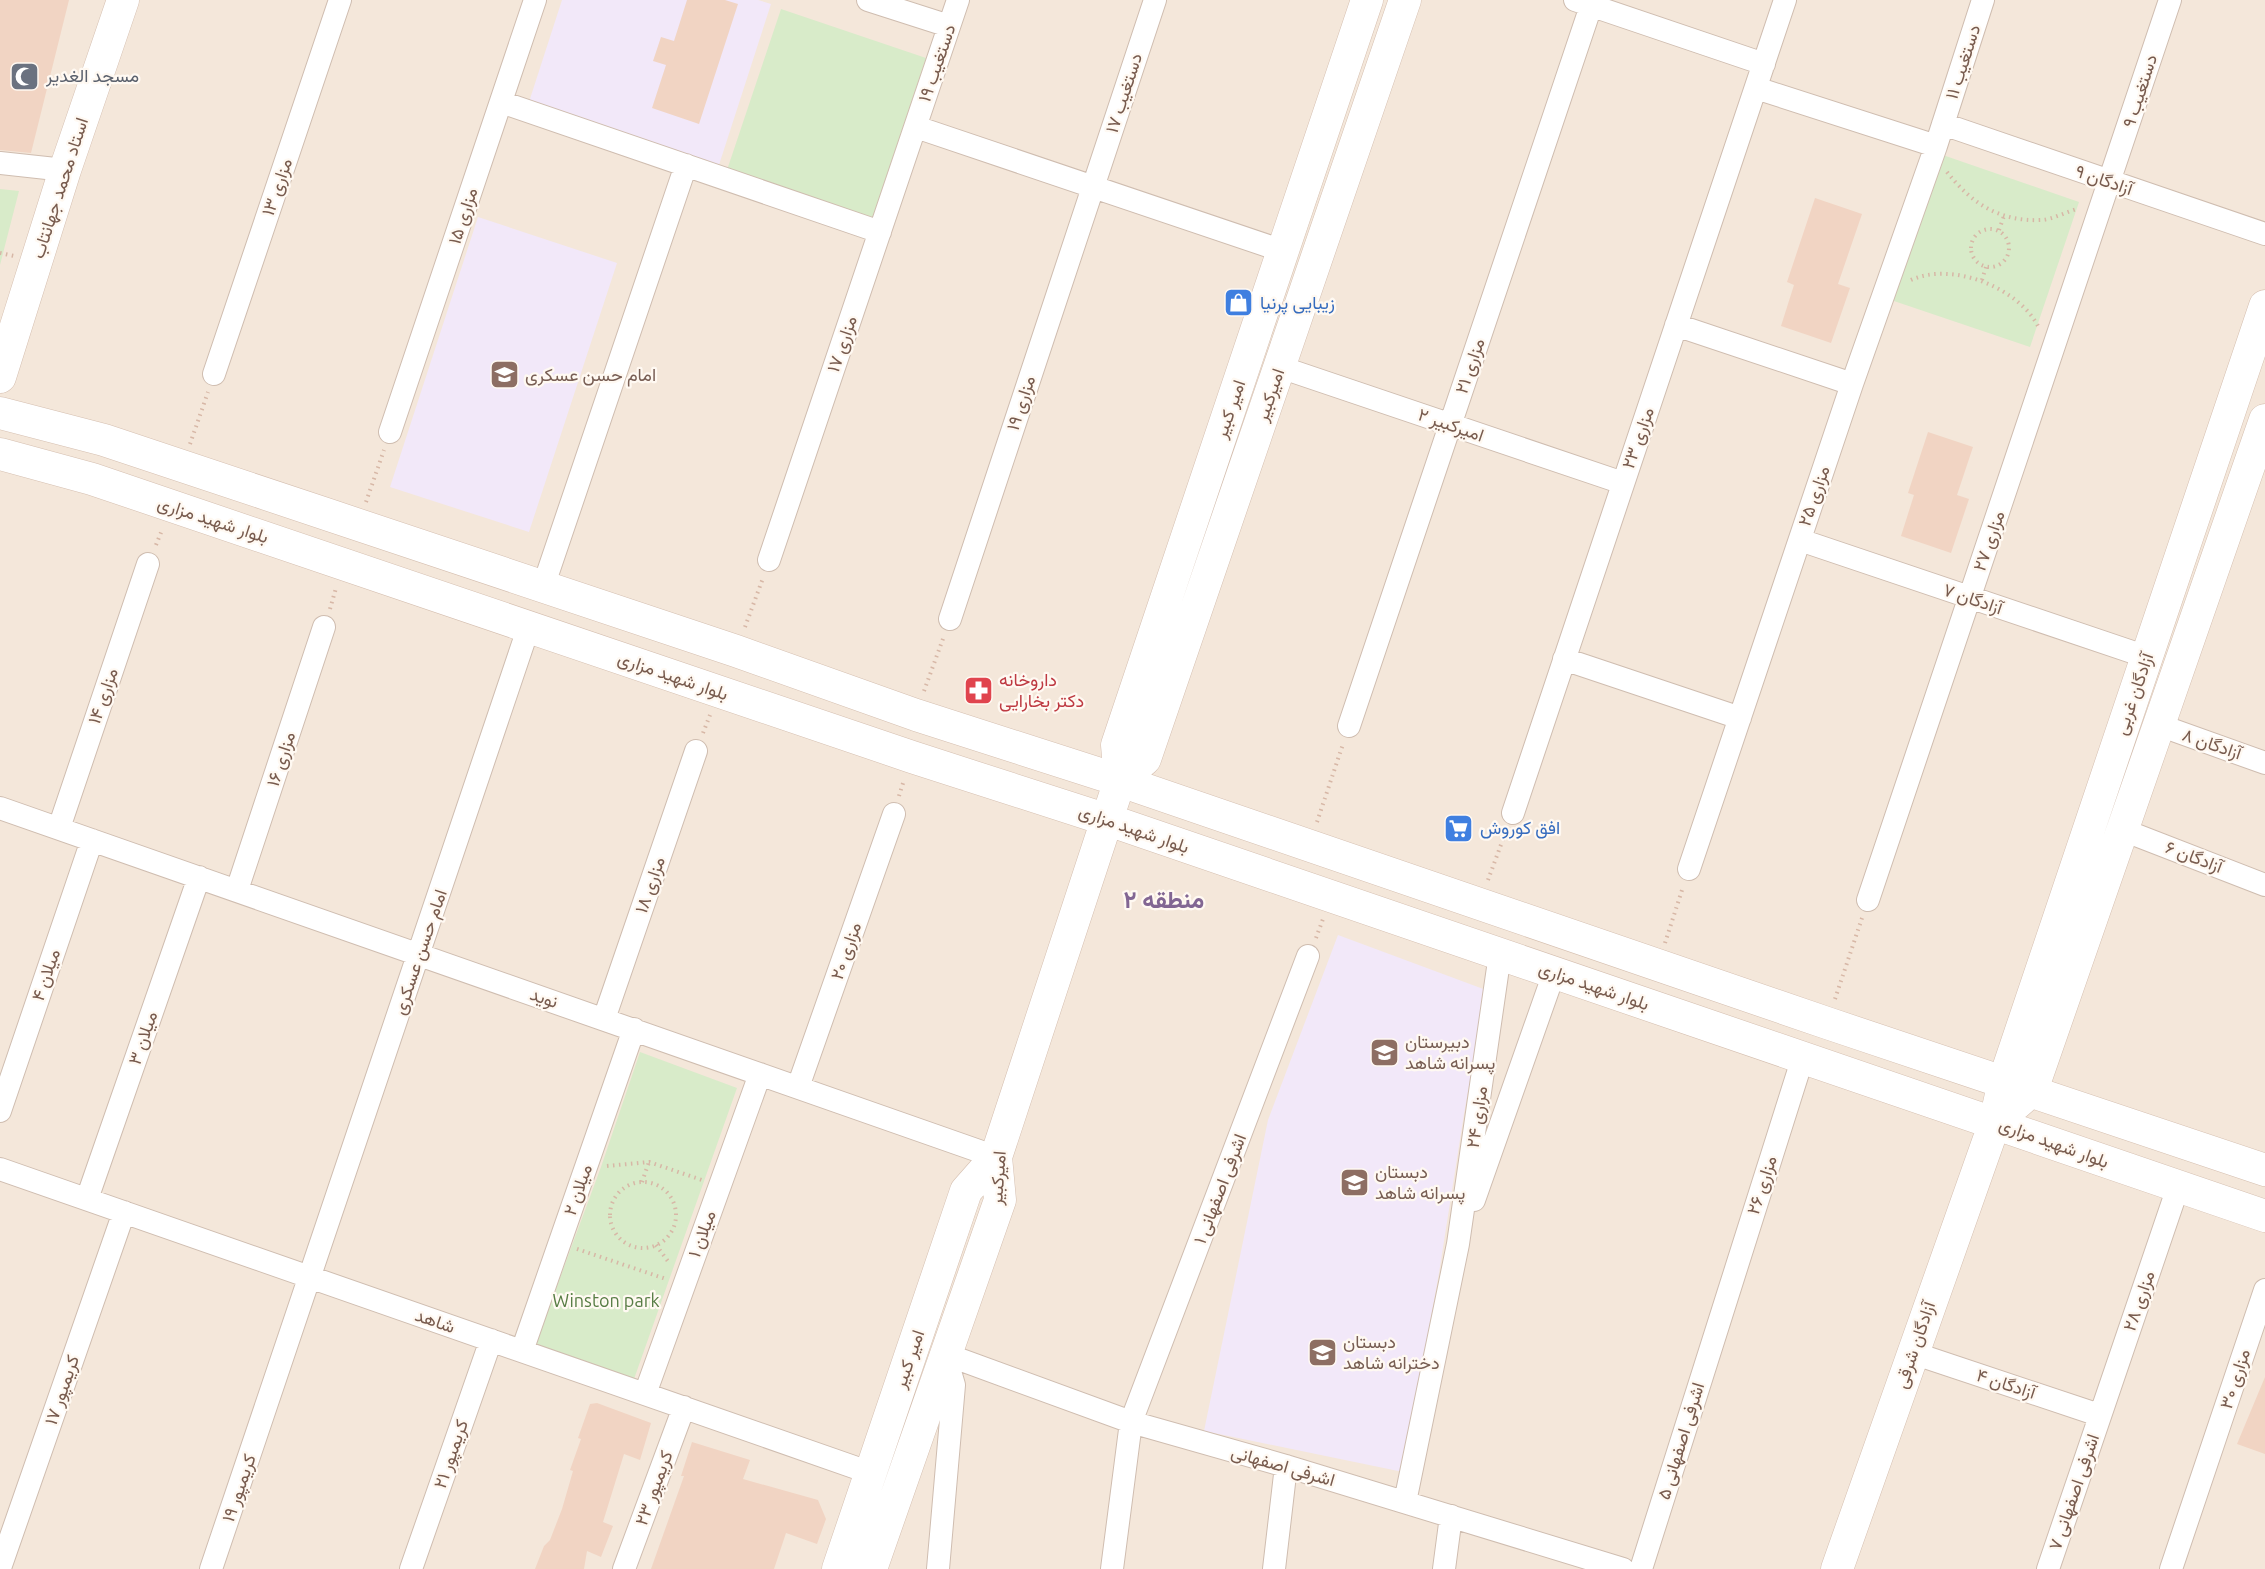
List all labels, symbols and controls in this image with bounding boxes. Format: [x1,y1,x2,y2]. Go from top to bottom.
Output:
street label: دستغیب ۱۹ [913,21,960,104]
street label: دستغیب ۱۱ [1941,22,1984,102]
street label: دستغیب ۱۷ [1101,50,1146,135]
street label: دستغیب ۹ [2118,52,2161,130]
mosque icon: مسجد الغدیر [9,60,41,92]
place label: مسجد الغدیر [45,65,139,87]
street label: استاد محمد جهانتاب [27,115,93,261]
street label: مزاری ۱۳ [257,155,297,219]
street label: آزادگان ۹ [2072,160,2137,201]
street label: مزاری ۱۵ [444,185,482,247]
shop icon: زیبایی پرنیا [1223,287,1255,319]
place label: زیبایی پرنیا [1260,292,1335,315]
street label: مزاری ۱۷ [822,313,862,375]
street label: مزاری ۲۱ [1450,335,1490,397]
school or university icon: امام حسن عسکری [488,359,520,391]
place label: امام حسن عسکری [525,364,656,387]
street label: امیرکبیر [1250,366,1289,425]
street label: مزاری ۱۹ [1002,373,1040,433]
street label: امیر کبیر [1209,377,1250,442]
street label: امیرکبیر ۲ [1415,404,1487,446]
street label: مزاری ۲۳ [1617,404,1659,472]
street label: مزاری ۲۵ [1793,463,1835,529]
street label: بلوار شهید مزاری [155,492,271,548]
street label: مزاری ۲۷ [1968,508,2010,574]
street label: آزادگان ۷ [1940,579,2007,620]
street label: بلوار شهید مزاری [615,647,731,705]
street label: آزادگان غربی [2110,648,2159,738]
street label: مزاری ۱۴ [83,665,123,727]
place label: داروخانه دکتر بخارایی [999,669,1084,712]
pharmacy icon: داروخانه دکتر بخارایی [962,674,994,706]
street label: آزادگان ۸ [2179,724,2246,765]
street label: مزاری ۱۶ [262,729,300,789]
street label: بلوار شهید مزاری [1076,800,1192,858]
supermarket icon: افق کوروش [1443,812,1475,844]
place label: افق کوروش [1480,817,1560,839]
street label: آزادگان ۶ [2162,836,2227,879]
street label: مزاری ۱۸ [630,854,670,916]
street label: امام حسن عسکری [388,886,453,1018]
district label: منطقه ۲ [1124,886,1204,913]
street label: مزاری ۲۰ [826,919,866,983]
street label: میلان ۴ [27,946,64,1004]
street label: بلوار شهید مزاری [1536,957,1652,1015]
street label: نوید [527,983,561,1013]
street label: میلان ۳ [124,1008,161,1067]
place label: دبیرستان پسرانه شاهد [1405,1031,1495,1075]
school or university icon: دبیرستان پسرانه شاهد [1368,1036,1400,1068]
street label: مزاری ۲۴ [1462,1085,1492,1149]
street label: بلوار شهید مزاری [1996,1113,2112,1173]
street label: اشرفی اصفهانی ۱ [1189,1131,1251,1247]
street label: امیرکبیر [985,1150,1011,1207]
street label: مزاری ۲۶ [1742,1153,1782,1217]
place label: دبستان پسرانه شاهد [1375,1161,1465,1205]
street label: میلان ۲ [559,1162,596,1218]
school or university icon: دبستان پسرانه شاهد [1338,1166,1370,1198]
street label: میلان ۱ [683,1207,720,1260]
street label: مزاری ۲۸ [2118,1268,2160,1334]
park label: Winston park [552,1290,660,1310]
street label: آزادگان شرقی [1890,1297,1941,1391]
street label: شاهد [413,1304,458,1336]
street label: امیر کبیر [888,1327,929,1392]
place label: دبستان دخترانه شاهد [1343,1331,1440,1374]
school or university icon: دبستان دخترانه شاهد [1306,1336,1338,1368]
street label: مزاری ۳۰ [2215,1346,2255,1412]
street label: کریمپور ۱۷ [40,1352,85,1428]
street label: آزادگان ۴ [1974,1364,2040,1404]
street label: اشرفی اصفهانی ۵ [1653,1380,1709,1502]
street label: کریمپور ۲۱ [429,1417,474,1492]
street label: اشرفی اصفهانی ۷ [2044,1431,2104,1553]
street label: اشرفی اصفهانی [1229,1441,1337,1491]
street label: کریمپور ۲۳ [630,1448,679,1529]
street label: کریمپور ۱۹ [217,1451,262,1525]

